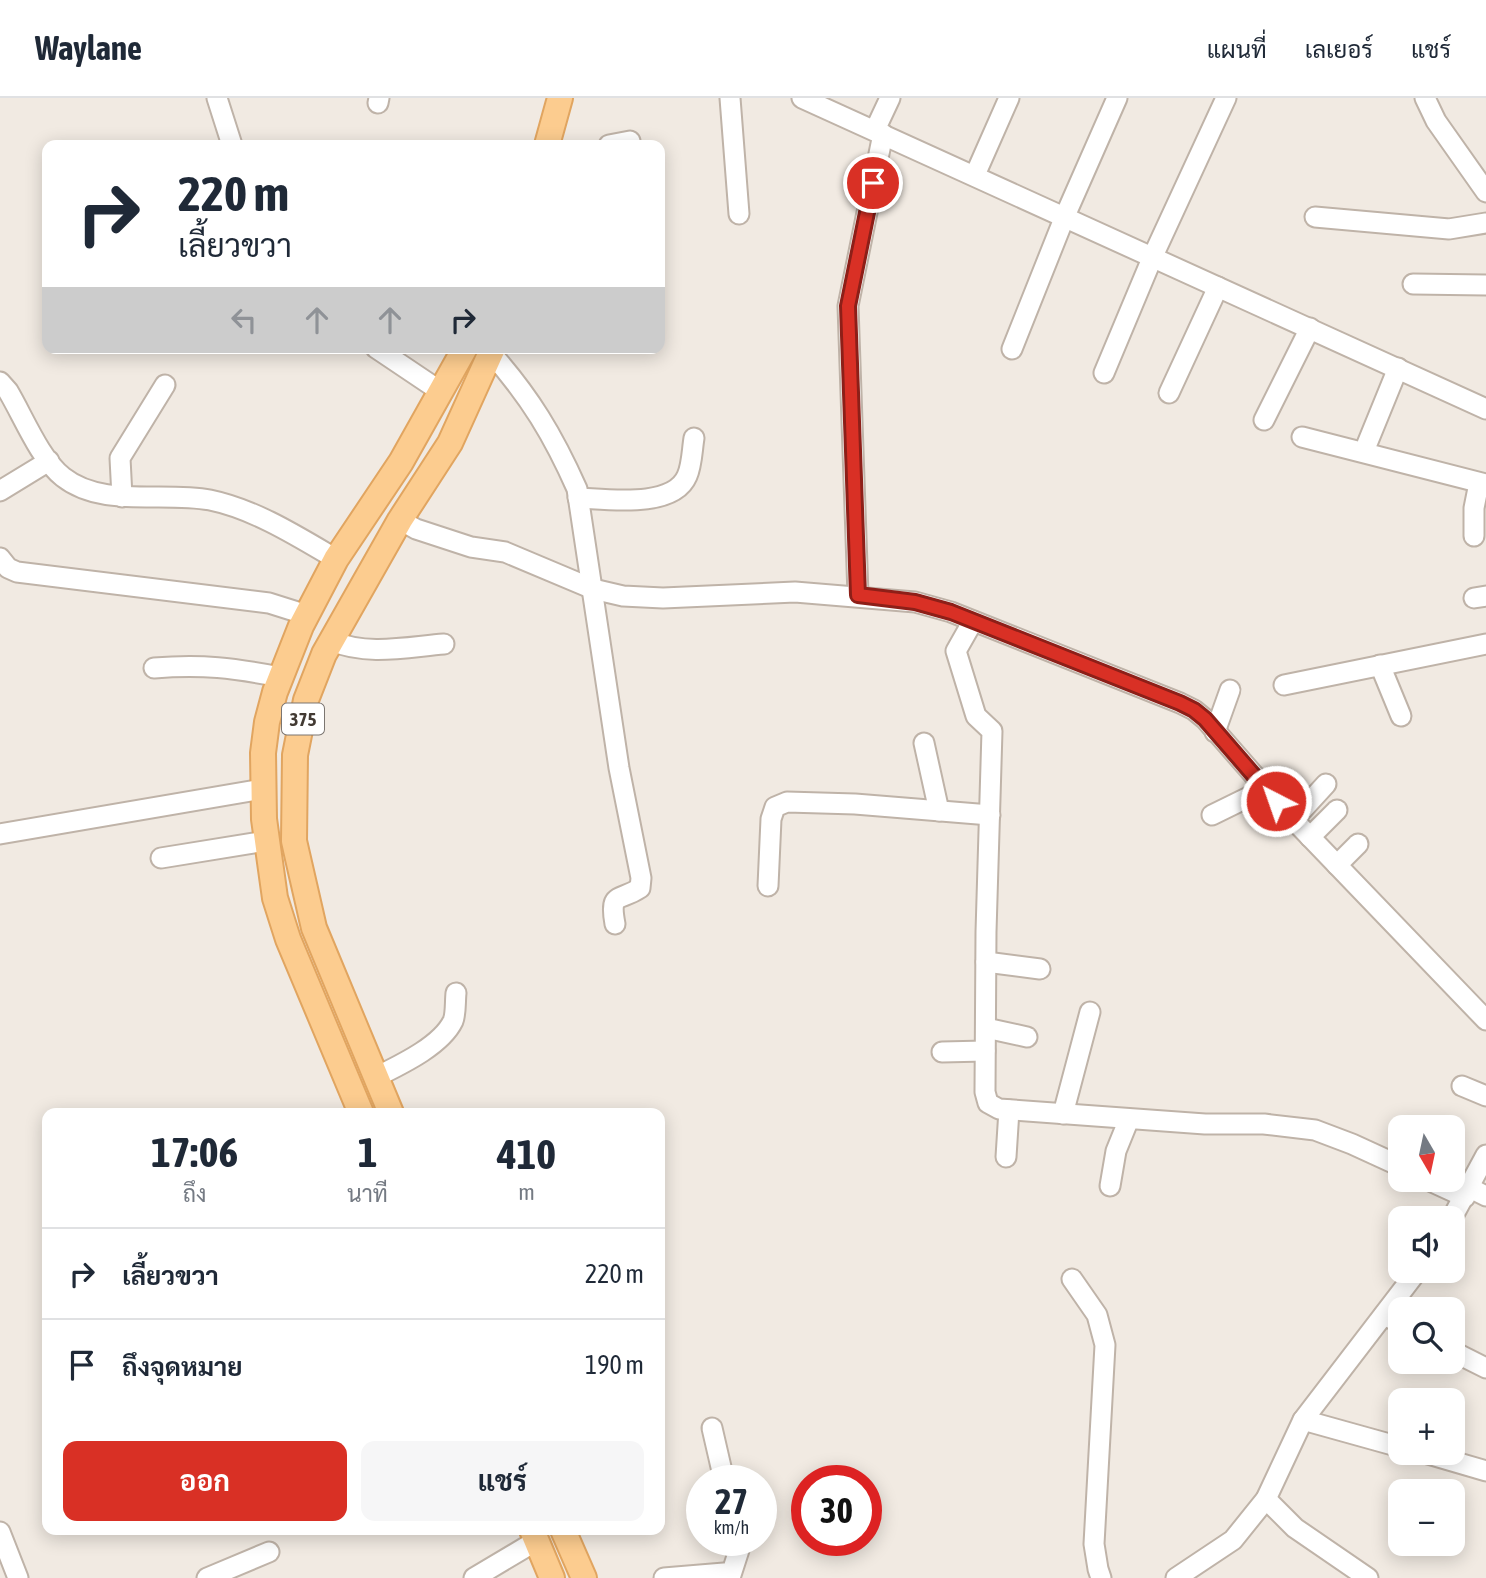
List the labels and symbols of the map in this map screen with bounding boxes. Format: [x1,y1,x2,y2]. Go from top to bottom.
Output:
pin [843,153,903,213]
road number: 375 [282,704,324,734]
position arrow [1239,764,1313,838]
north arrow [1388,1115,1465,1192]
speed limit sign: 30 [791,1465,882,1556]

